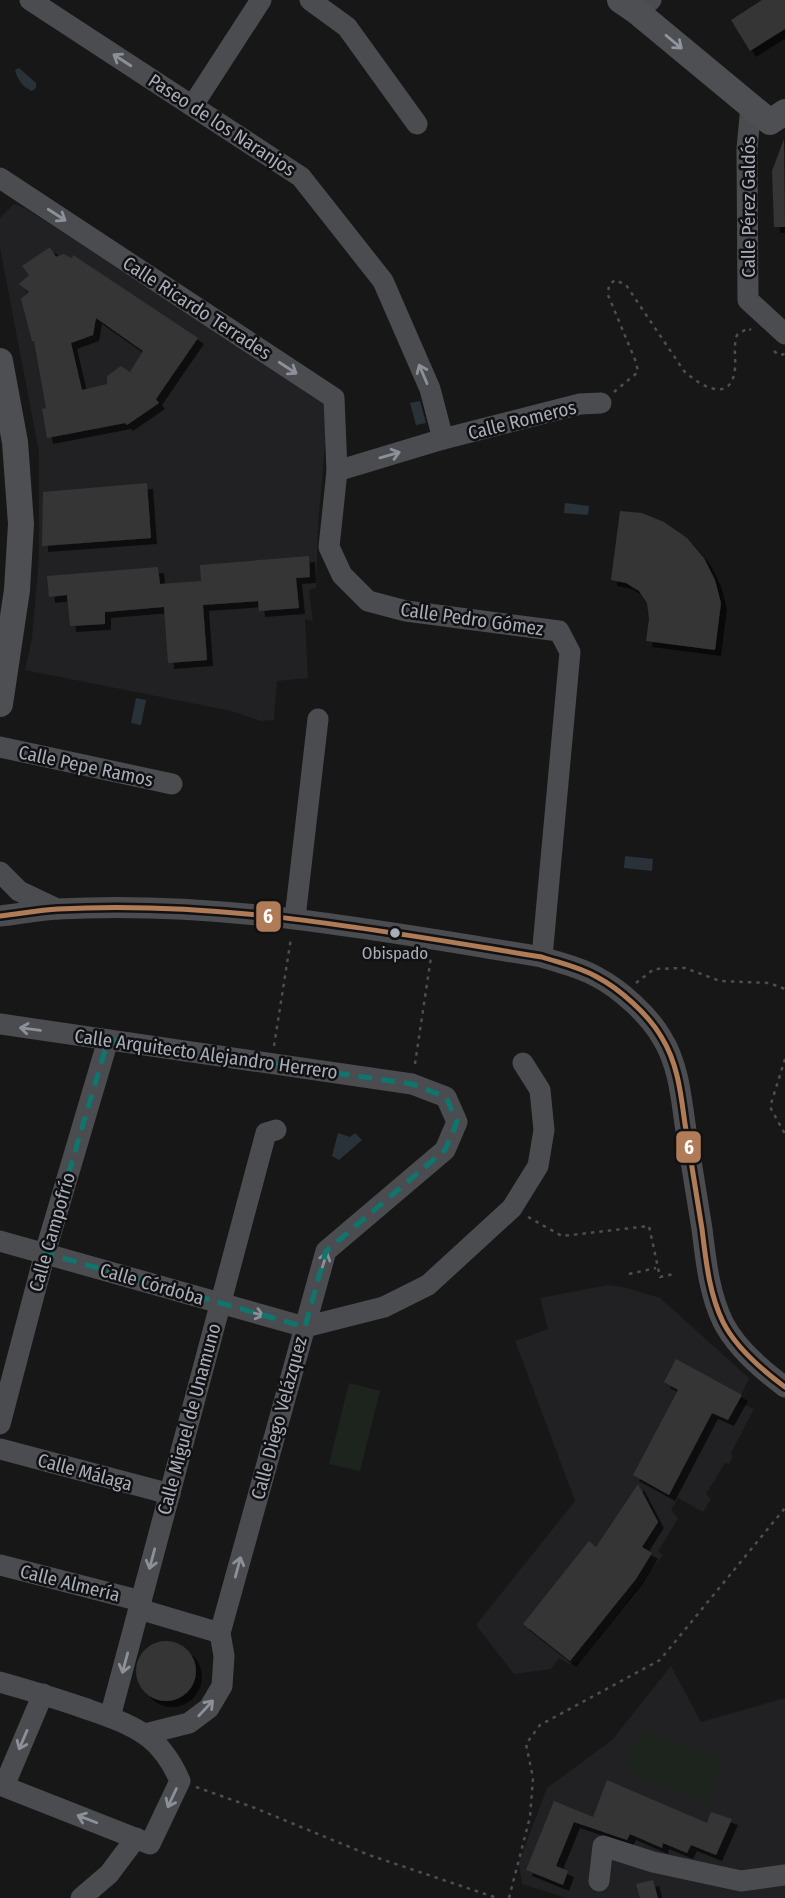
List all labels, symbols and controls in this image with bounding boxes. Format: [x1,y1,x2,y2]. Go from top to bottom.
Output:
one-way arrow [664,34,682,50]
one-way arrow [113,52,132,67]
street label: Paseo de los Naranjos [144,69,300,181]
street label: Calle Pérez Galdós [737,136,760,278]
one-way arrow [47,208,66,223]
street label: Calle Ricardo Terrades [118,251,276,365]
one-way arrow [277,361,297,375]
one-way arrow [416,364,429,385]
street label: Calle Romeros [466,395,578,445]
one-way arrow [378,447,400,460]
street label: Calle Pedro Gómez [399,598,545,640]
street label: Calle Pepe Ramos [16,740,156,792]
line badge: 6 [255,900,282,933]
text: 6 [263,905,273,928]
marker: Obispado [388,926,402,940]
place label: Obispado [362,943,428,964]
one-way arrow [19,1022,41,1035]
street label: Calle Arquitecto Alejandro Herrero [73,1024,339,1084]
line badge: 6 [675,1130,702,1164]
text: 6 [684,1136,694,1159]
street label: Calle Campofrío [24,1170,80,1294]
one-way arrow [318,1251,331,1273]
street label: Calle Córdoba [97,1258,207,1310]
one-way arrow [242,1307,265,1320]
street label: Calle Miguel de Unamuno [152,1321,226,1517]
street label: Calle Diego Velázquez [246,1334,312,1502]
street label: Calle Málaga [35,1448,135,1496]
one-way arrow [145,1547,158,1570]
one-way arrow [233,1556,246,1578]
street label: Calle Almería [18,1559,122,1607]
one-way arrow [118,1651,131,1674]
one-way arrow [198,1699,214,1717]
one-way arrow [16,1729,29,1750]
one-way arrow [165,1787,178,1808]
one-way arrow [76,1811,98,1824]

